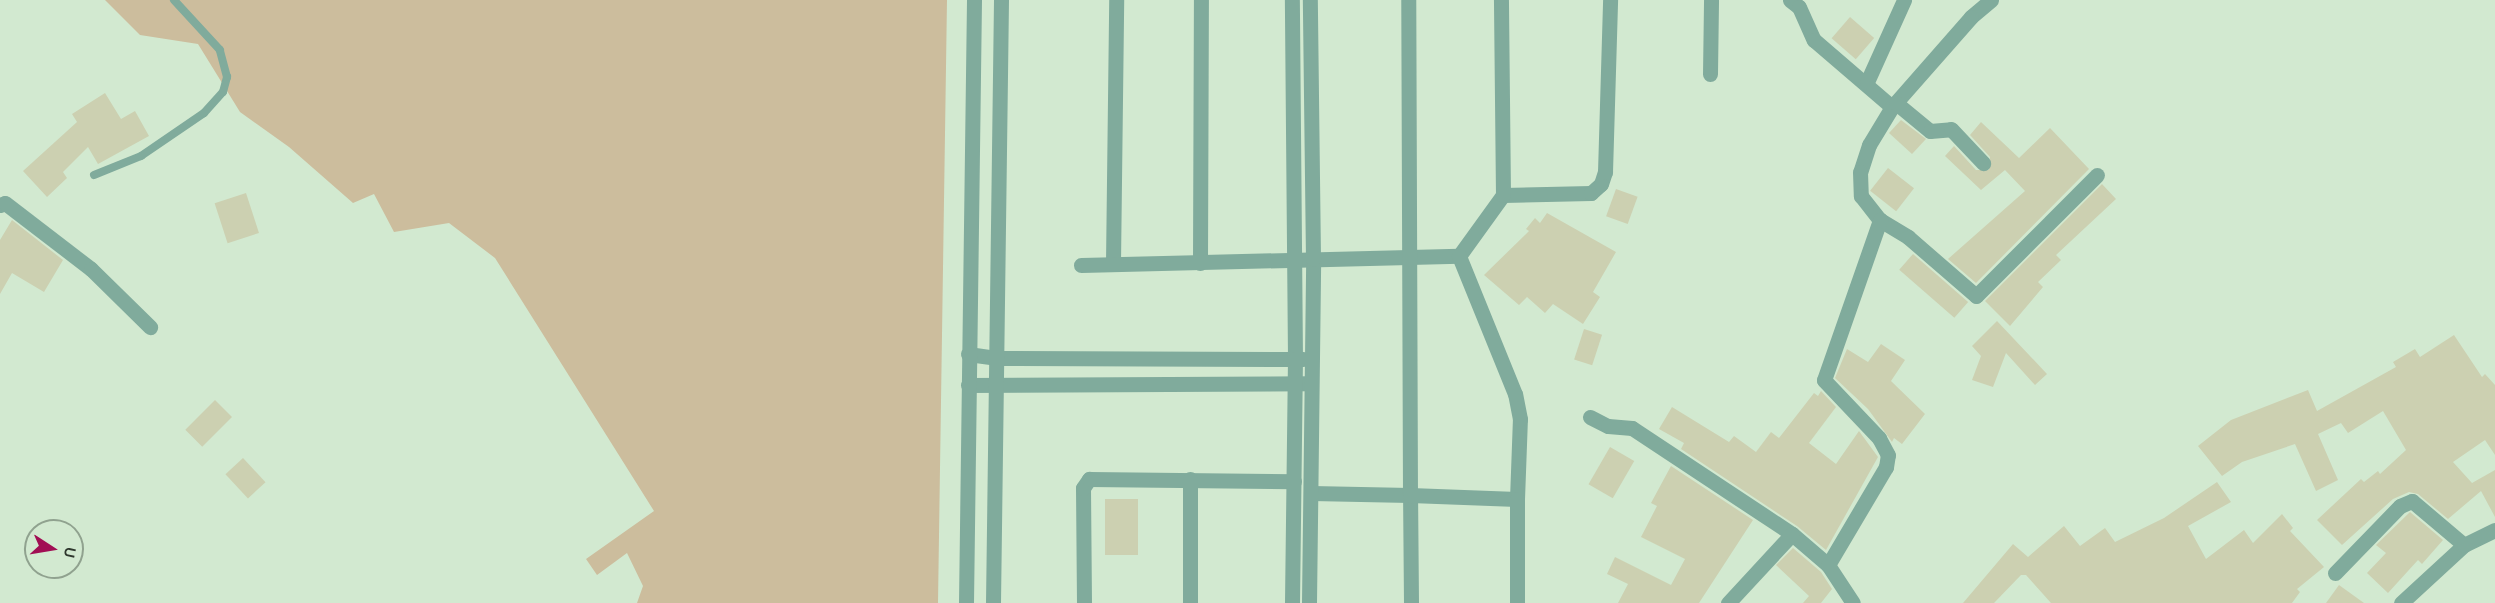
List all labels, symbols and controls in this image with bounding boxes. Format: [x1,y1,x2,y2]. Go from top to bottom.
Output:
north arrow [24,519,84,579]
text: U [60,545,81,560]

